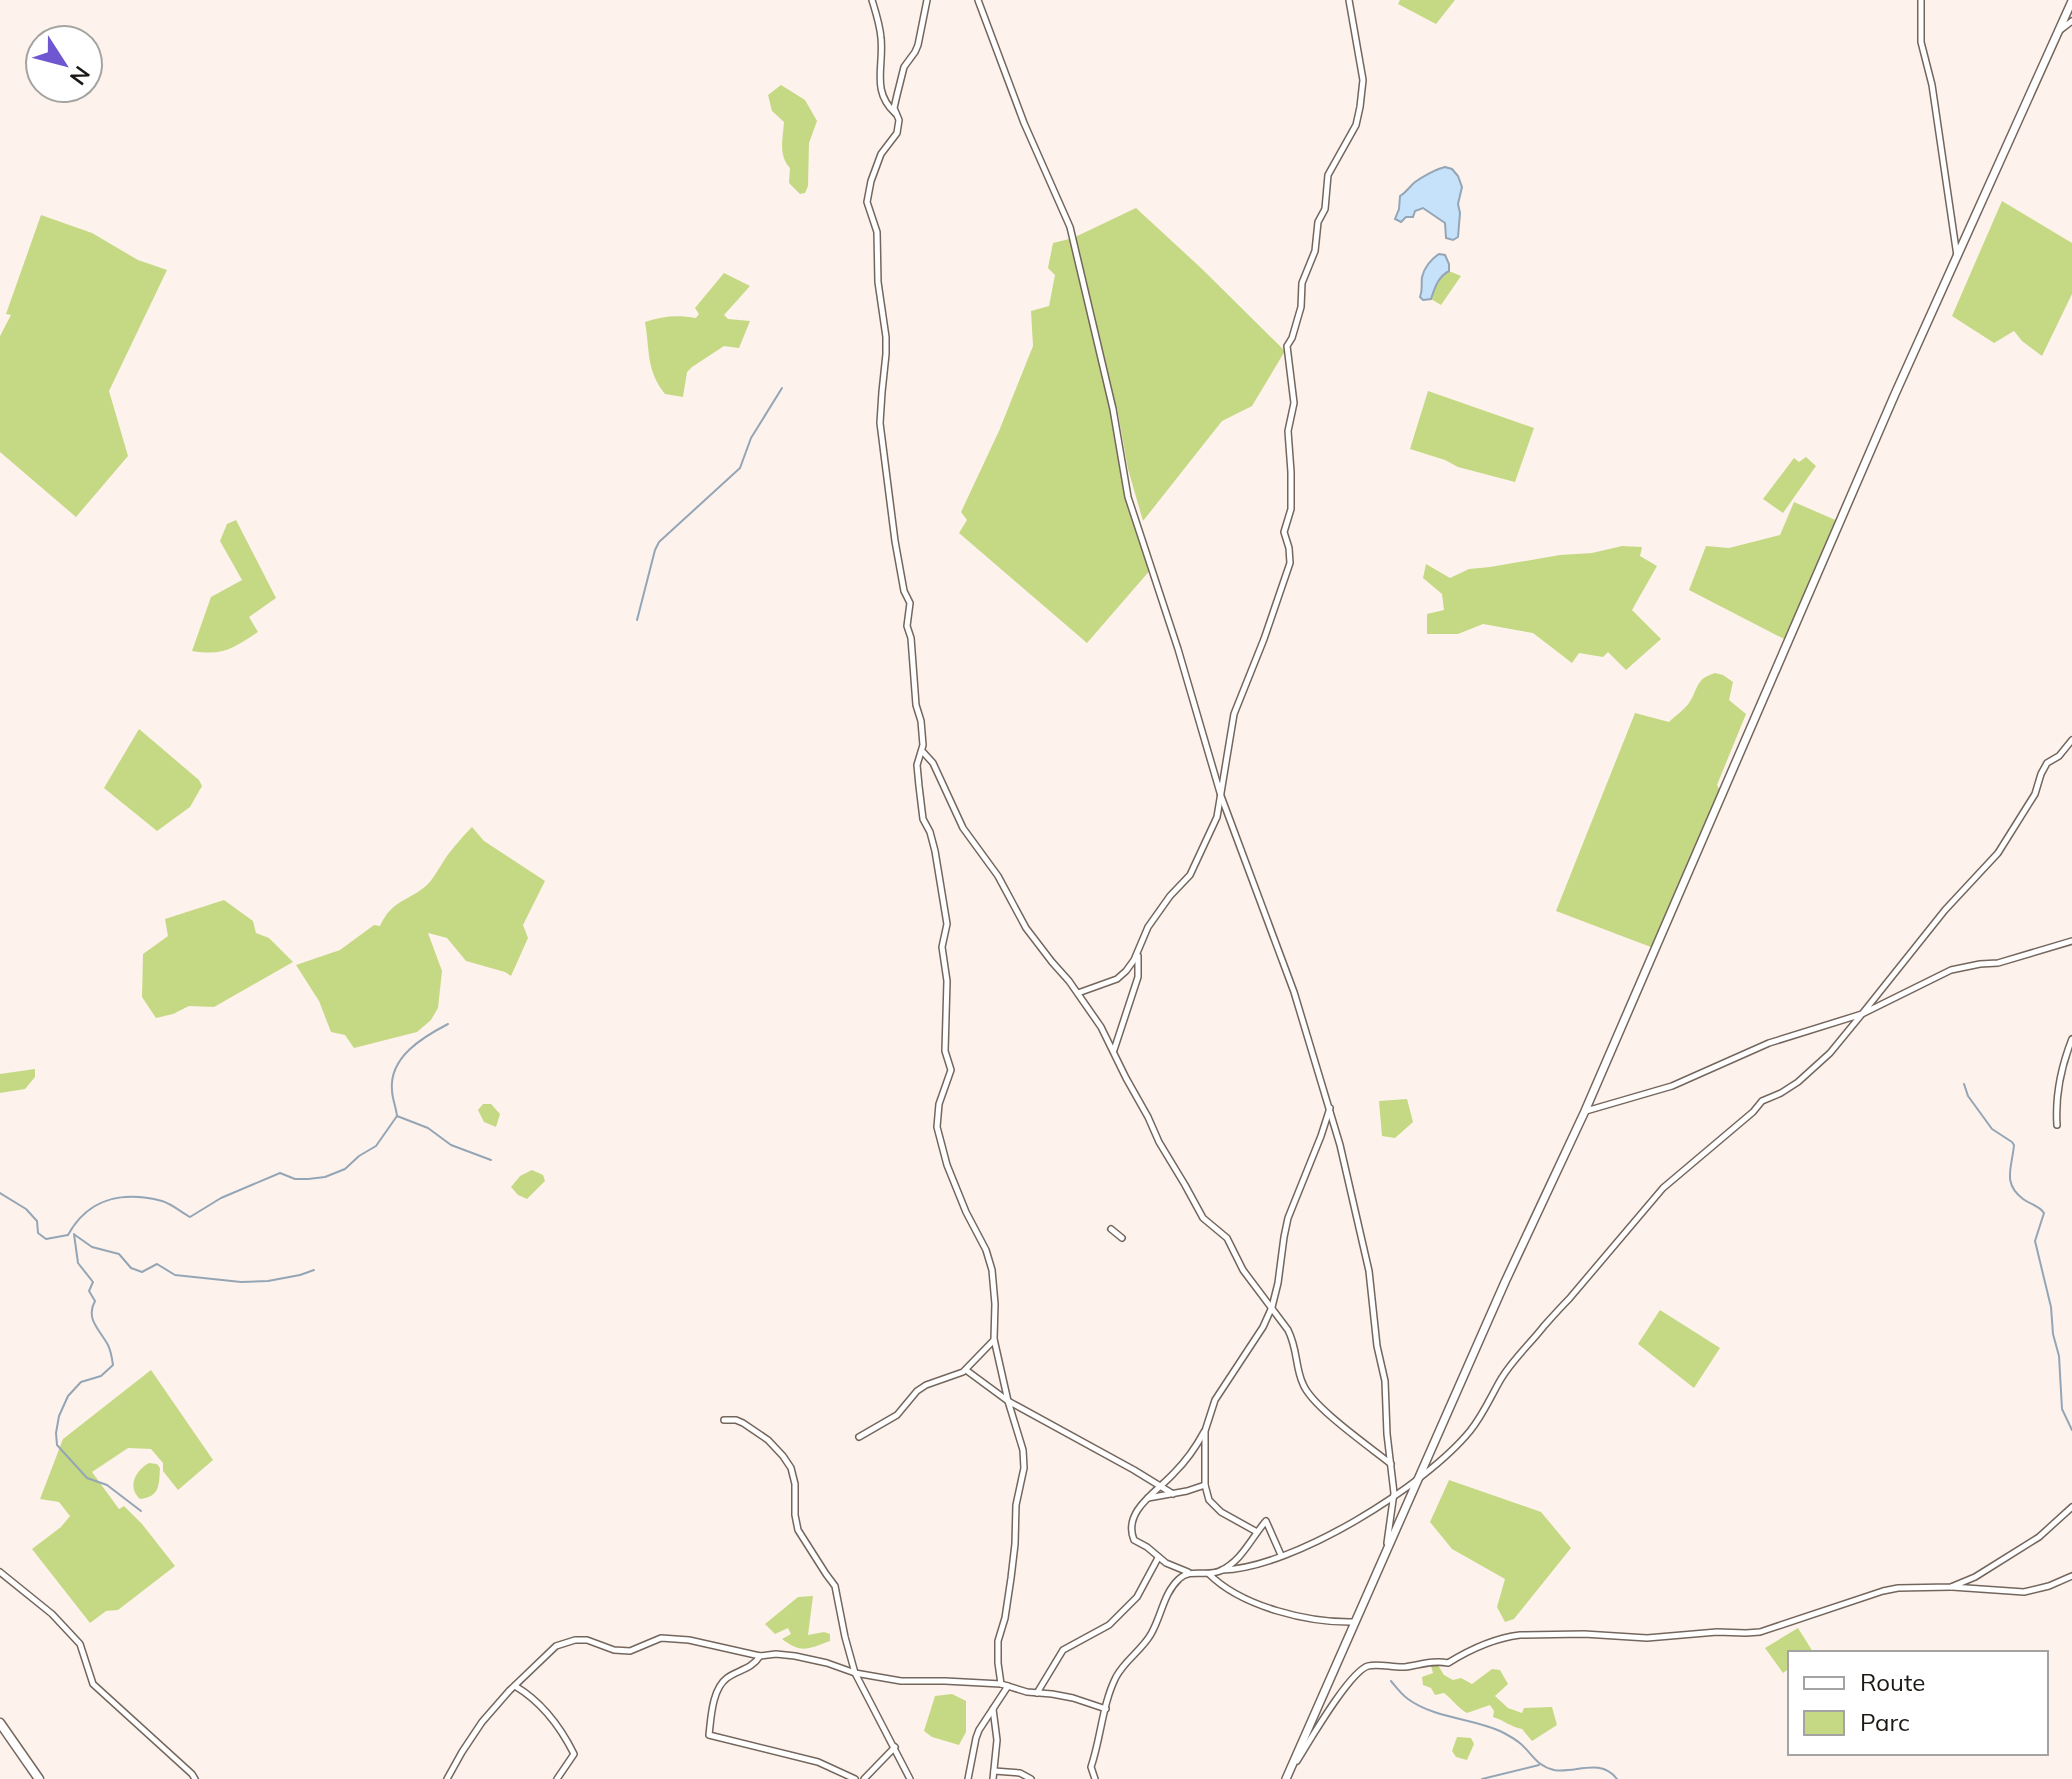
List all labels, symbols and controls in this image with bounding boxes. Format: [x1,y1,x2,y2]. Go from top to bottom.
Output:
north arrow [24,24,104,104]
text: N [64,61,96,91]
legend [1788,1651,2048,1755]
text: Route [1860,1667,1925,1697]
text: Parc [1860,1707,1910,1737]

